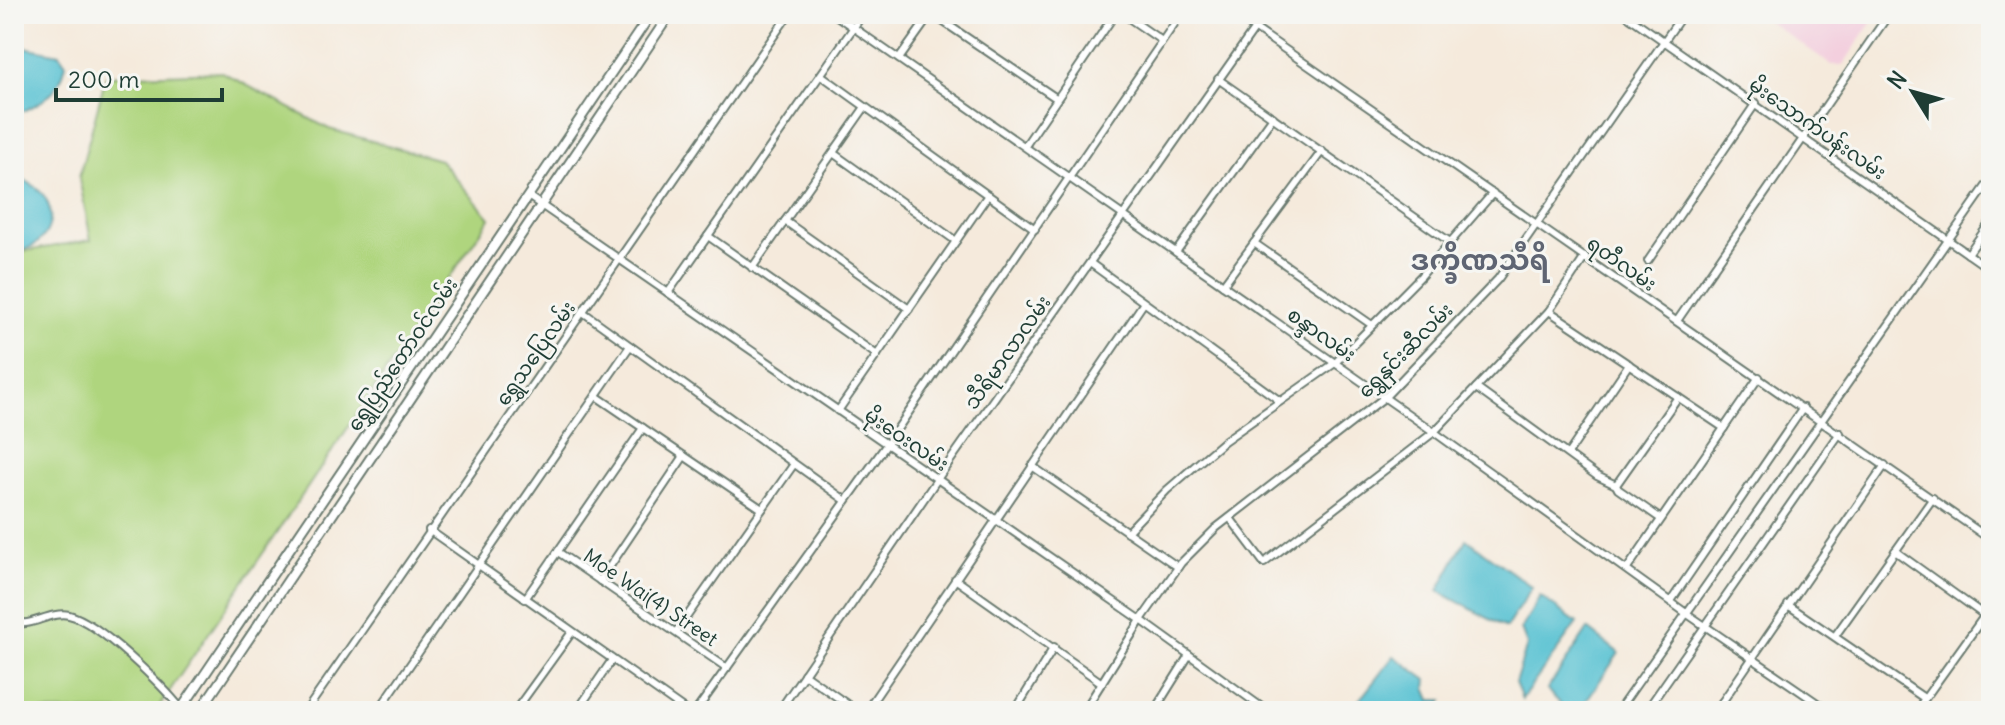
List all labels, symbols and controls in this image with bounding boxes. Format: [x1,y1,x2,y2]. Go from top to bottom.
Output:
scale bar [56,52,222,102]
north arrow [1873,52,1953,132]
text: 200 m [68,64,140,94]
text: N [1881,65,1913,94]
street label: မိုးသောက်ပန်းလမ်း [1742,71,1892,189]
street label: ရတီလမ်း [1580,229,1662,299]
district label: ဒက္ခိဏသီရိ [1411,241,1551,284]
street label: ရွှေပြည်တော်ဝင်လမ်း [341,272,466,438]
street label: သီရိမာလာလမ်း [958,290,1059,416]
street label: ရွှေသပြေလမ်း [489,295,584,412]
street label: ရွှေနှင်းဆီလမ်း [1352,297,1461,406]
street label: စန္ဒာလမ်း [1280,301,1362,370]
street label: မိုးဝေးလမ်း [857,401,954,480]
street label: Moe Wai(4) Street [579,543,723,651]

